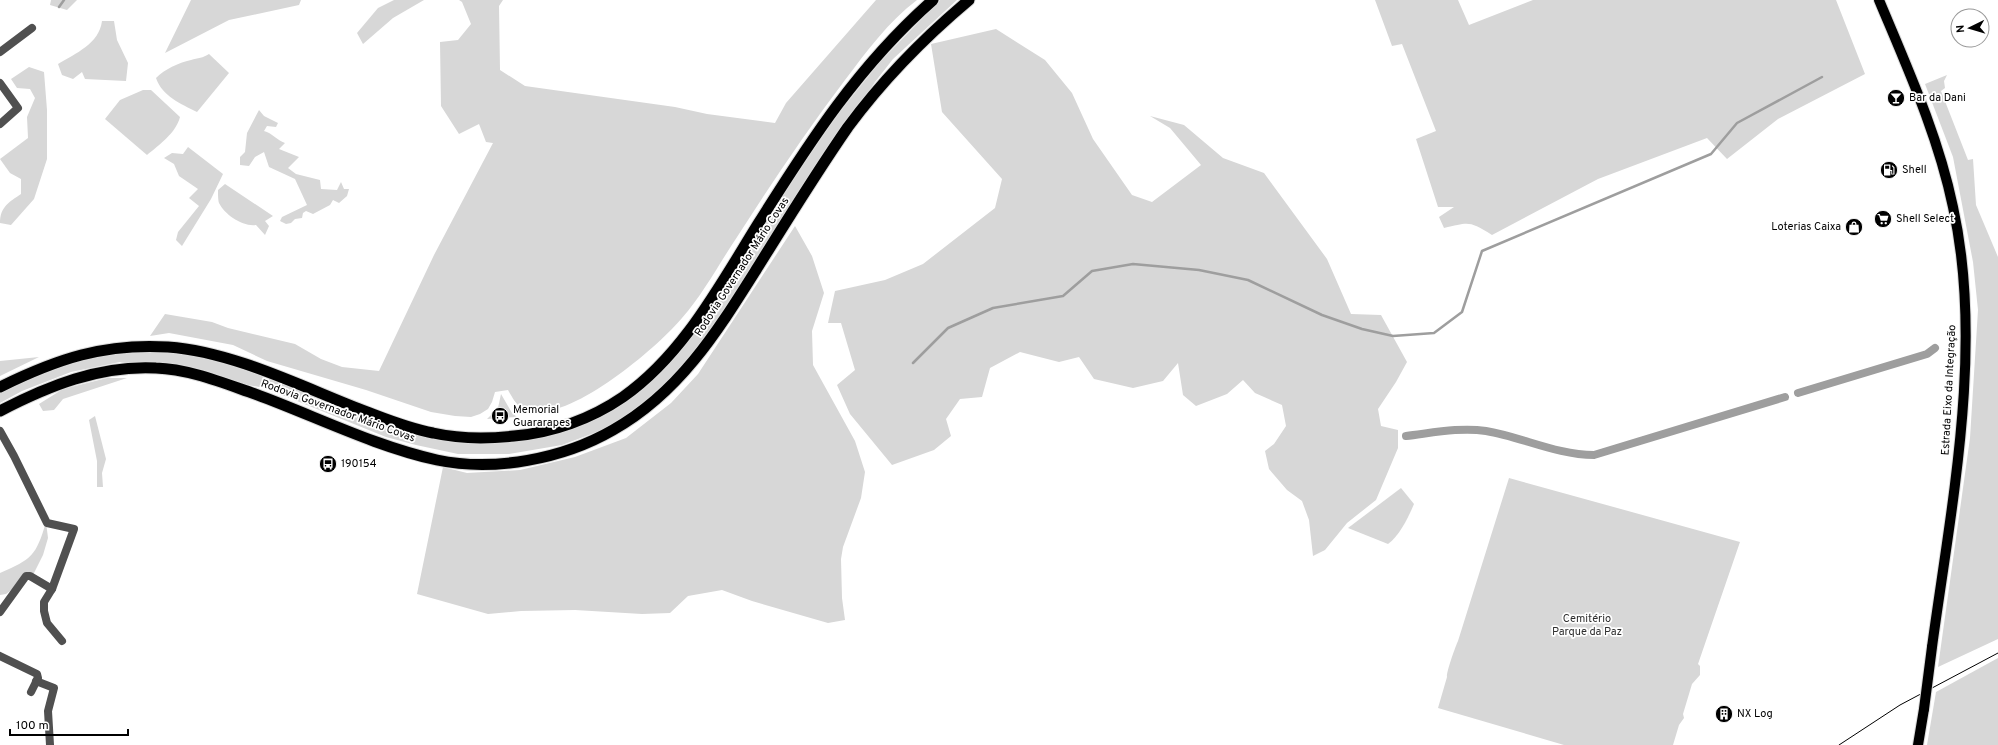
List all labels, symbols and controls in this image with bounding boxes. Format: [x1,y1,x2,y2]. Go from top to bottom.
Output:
north arrow [1950,8,1990,48]
text: N [1954,24,1968,33]
bar icon: Bar da Dani [1886,88,1906,108]
place label: Bar da Dani [1909,91,1966,105]
fuel station icon: Shell [1879,160,1899,180]
place label: Shell [1902,163,1927,177]
street label: Rodovia Governador Mário Covas [692,195,792,339]
supermarket icon: Shell Select [1873,209,1893,229]
place label: Shell Select [1896,212,1954,226]
shop icon: Loterias Caixa [1844,217,1864,237]
place label: Loterias Caixa [1771,220,1841,234]
street label: Estrada Eixo da Integração [1939,324,1959,456]
street label: Rodovia Governador Mário Covas [259,377,417,445]
place label: Memorial Guararapes [513,403,570,430]
bus stop icon: Memorial Guararapes [490,406,510,426]
bus stop icon: 190154 [318,454,338,474]
place label: 190154 [341,457,377,471]
park label: Cemitério Parque da Paz [1552,612,1622,639]
building icon: NX Log [1714,704,1734,724]
place label: NX Log [1737,707,1773,721]
scale bar [10,711,128,737]
text: 100 m [16,718,49,734]

